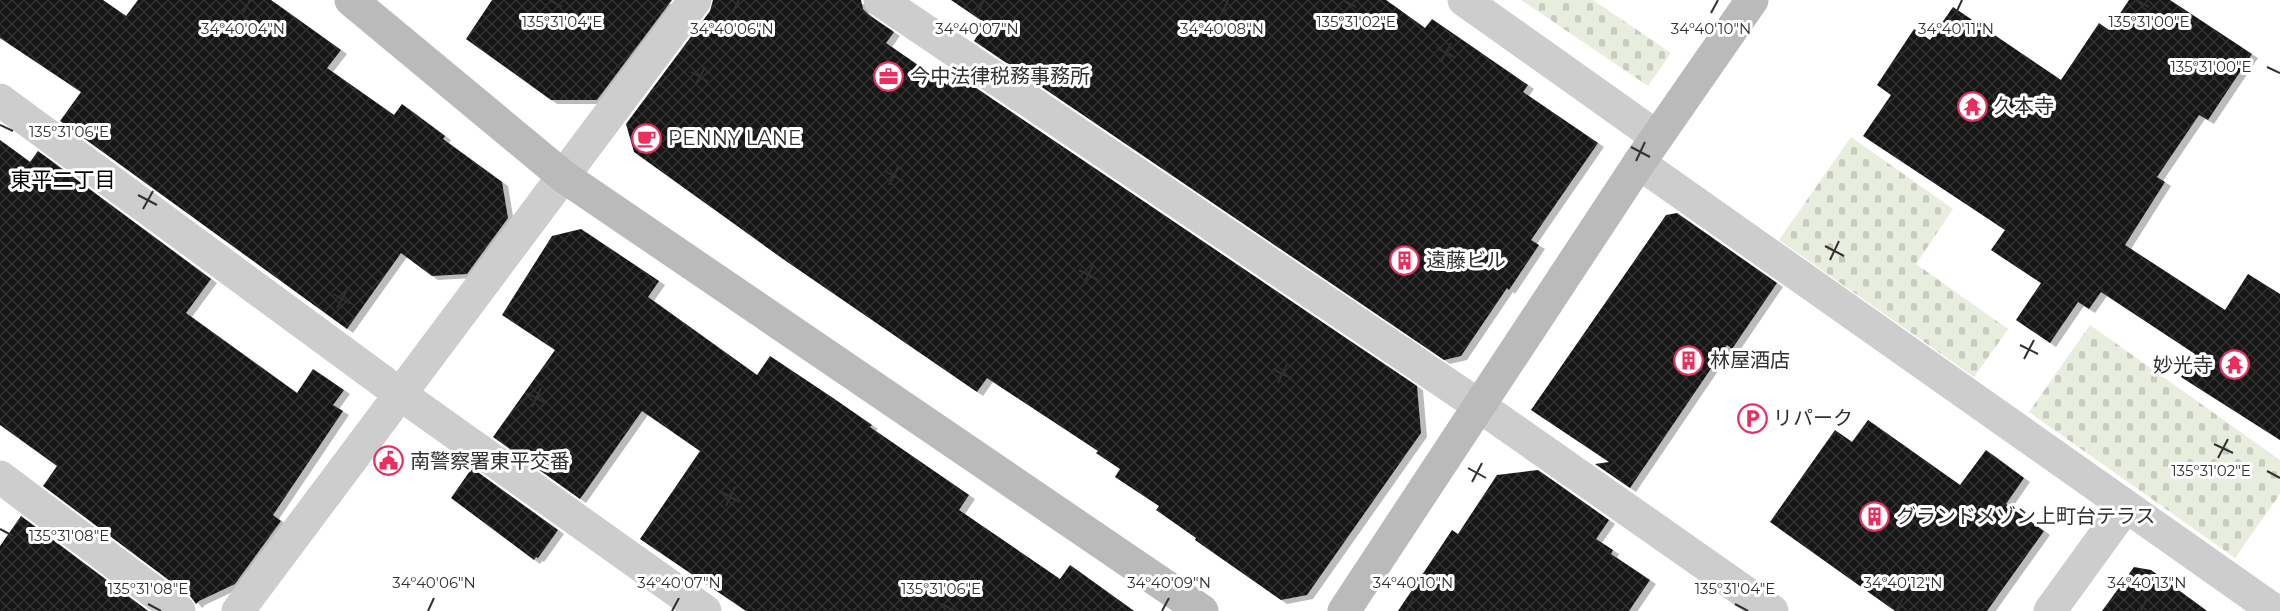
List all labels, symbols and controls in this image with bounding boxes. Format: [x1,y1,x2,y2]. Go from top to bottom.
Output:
text: 135°31'04"E [522,12,602,31]
text: 135°31'02"E [1316,12,1396,31]
text: 135°31'00"E [2108,12,2190,31]
text: 34°40'04"N [201,19,285,38]
text: 34°40'06"N [690,19,774,38]
text: 34°40'07"N [935,19,1019,38]
text: 34°40'08"N [1180,19,1264,38]
text: 34°40'10"N [1671,19,1751,38]
text: 34°40'11"N [1918,19,1994,38]
text: 135°31'00"E [2170,57,2252,76]
office icon: 今中法律税務事務所 [873,60,905,92]
place label: 今中法律税務事務所 [910,64,1090,88]
temple icon: 久本寺 [1957,90,1989,122]
place label: 久本寺 [1994,94,2054,118]
text: 135°31'06"E [29,122,109,141]
cafe icon: PENNY LANE [631,122,663,154]
place label: PENNY LANE [668,126,801,150]
district label: 東平二丁目 [11,167,116,192]
building icon: 遠藤ビル [1389,244,1421,276]
place label: 遠藤ビル [1426,248,1506,272]
building icon: 林屋酒店 [1673,344,1705,376]
place label: 林屋酒店 [1710,348,1790,372]
temple icon: 妙光寺 [2218,349,2250,381]
place label: 妙光寺 [2153,353,2213,377]
parking icon: リパーク [1736,402,1768,434]
place label: リパーク [1773,406,1853,430]
public building icon: 南警察署東平交番 [373,445,405,477]
place label: 南警察署東平交番 [410,449,570,473]
text: 135°31'02"E [2171,461,2251,480]
building icon: グランドメゾン上町台テラス [1859,500,1891,532]
place label: グランドメゾン上町台テラス [1896,504,2156,528]
text: 135°31'08"E [29,526,109,545]
text: 34°40'06"N [392,573,476,592]
text: 34°40'07"N [637,573,721,592]
text: 34°40'09"N [1127,573,1211,592]
text: 34°40'10"N [1373,573,1453,592]
text: 34°40'12"N [1863,573,1943,592]
text: 34°40'13"N [2108,573,2186,592]
text: 135°31'08"E [108,579,188,598]
text: 135°31'06"E [901,579,981,598]
text: 135°31'04"E [1695,579,1775,598]

